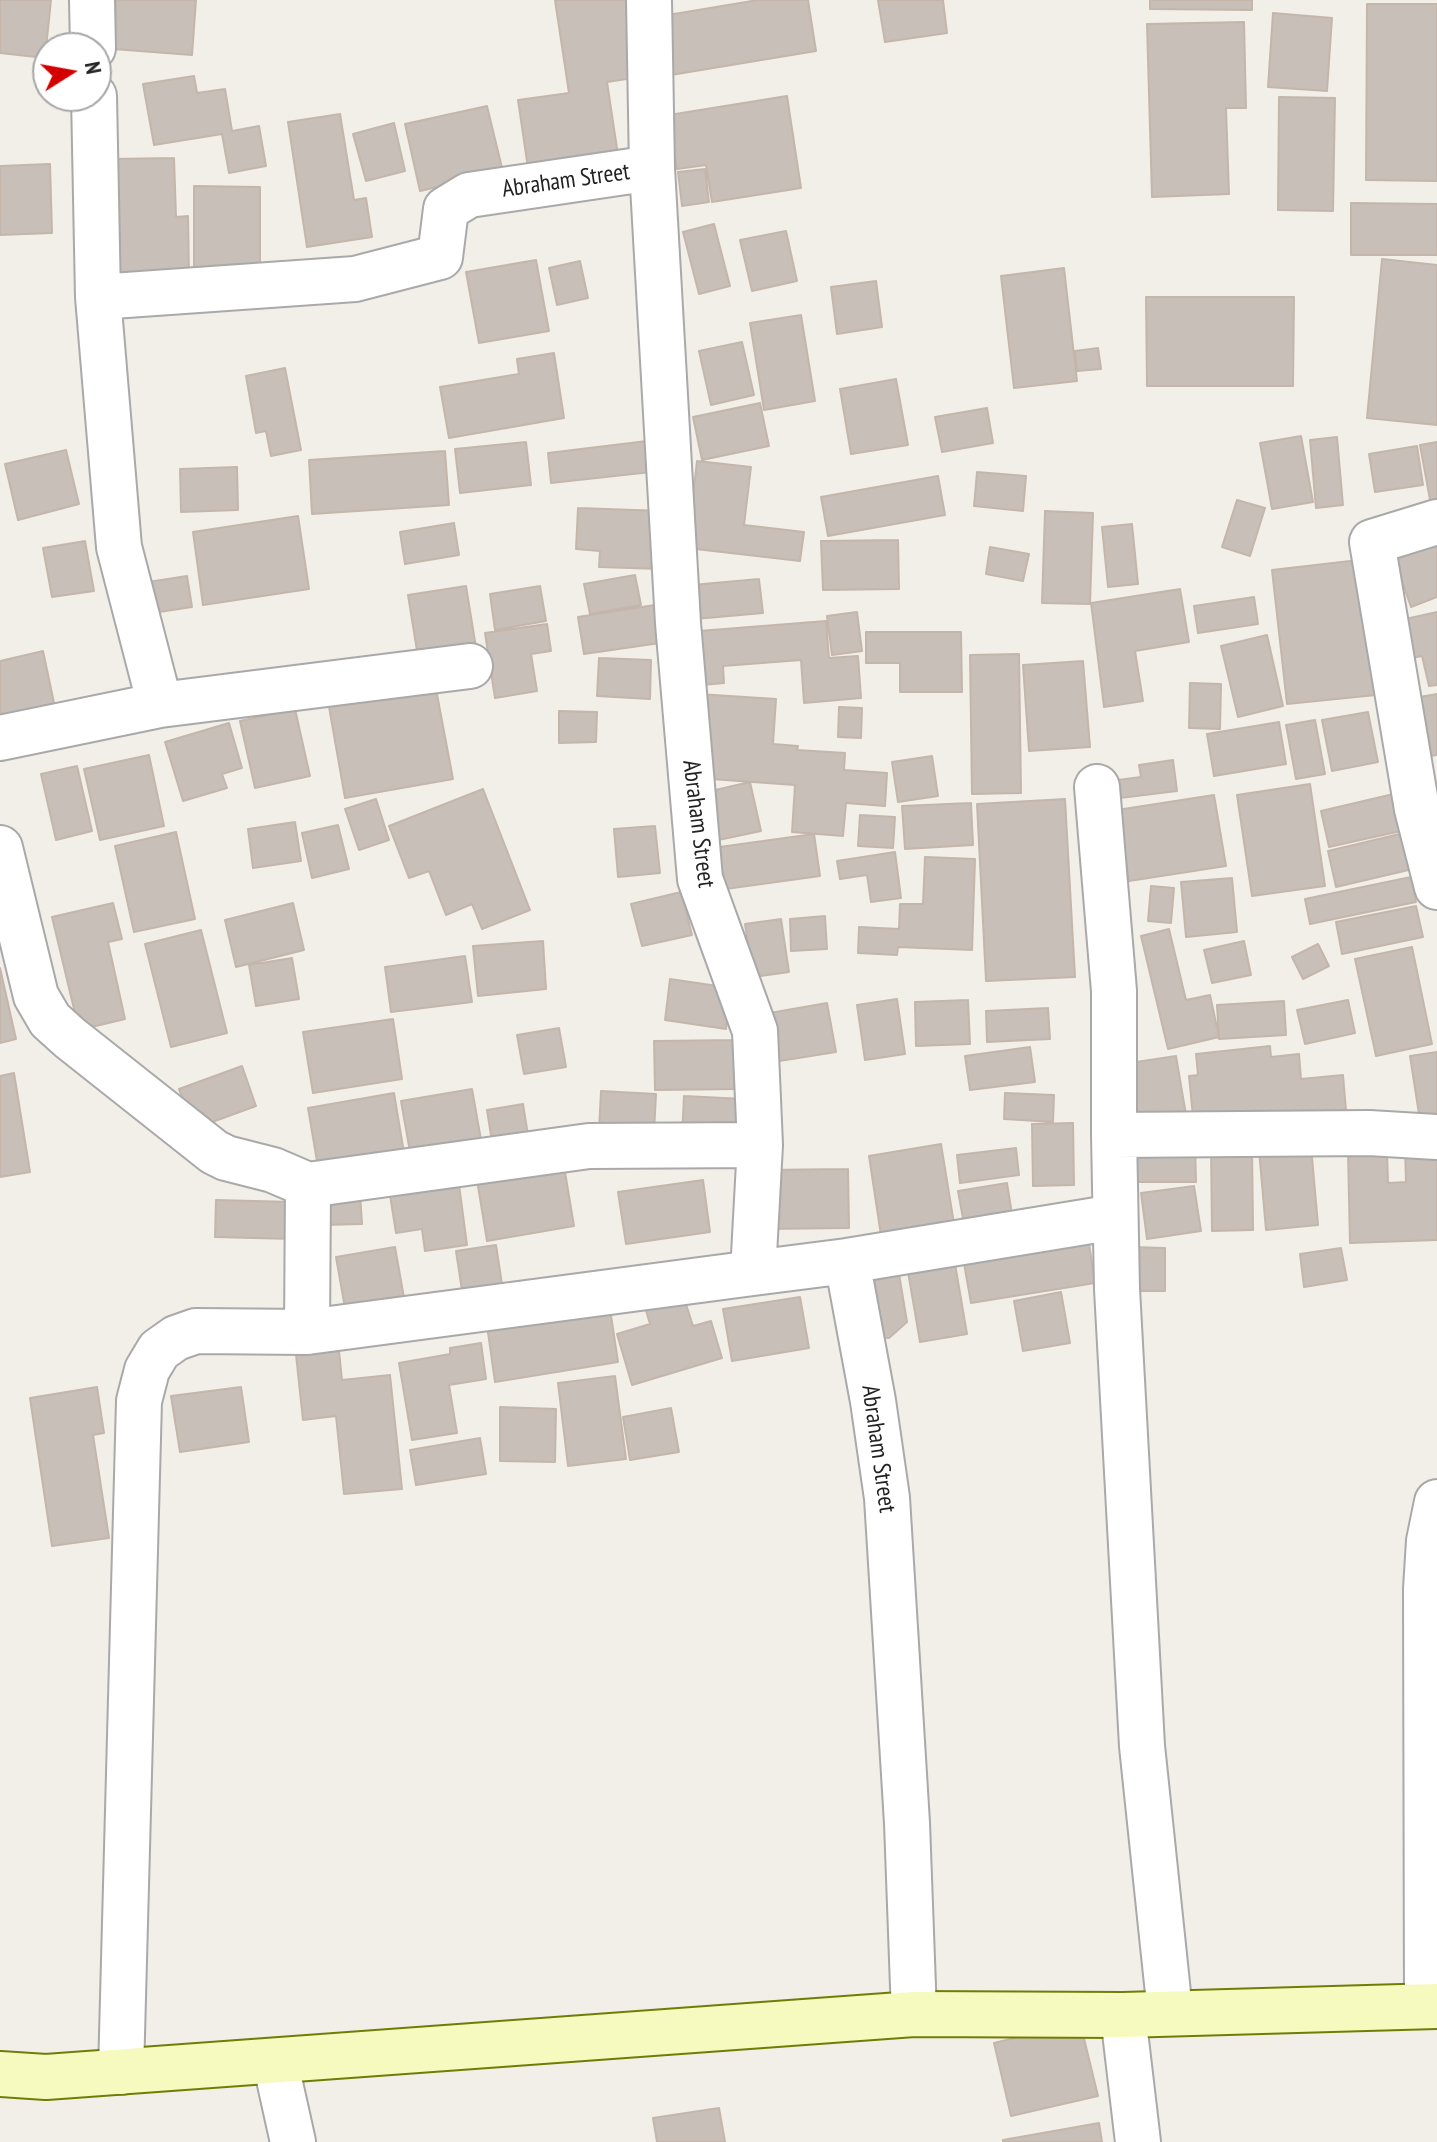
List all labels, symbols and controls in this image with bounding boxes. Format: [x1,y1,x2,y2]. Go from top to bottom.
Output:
north arrow [32,32,112,112]
text: N [79,59,108,76]
street label: Abraham Street [500,158,632,204]
street label: Abraham Street [676,758,720,890]
street label: Abraham Street [855,1383,901,1515]

